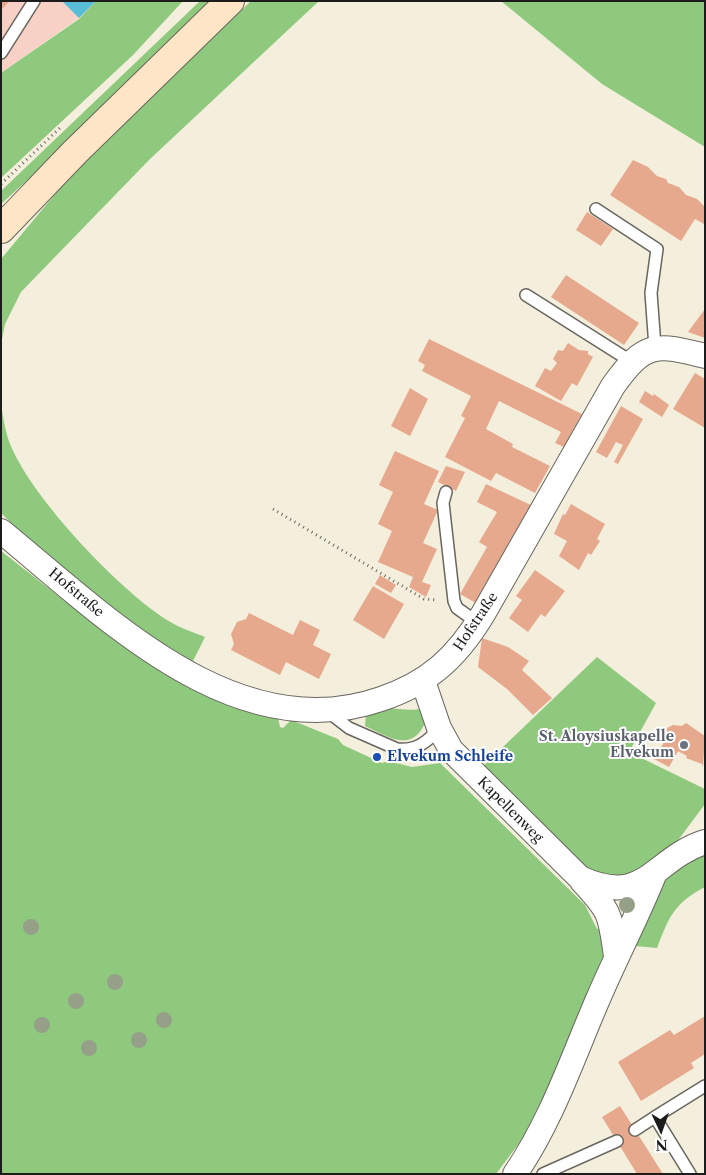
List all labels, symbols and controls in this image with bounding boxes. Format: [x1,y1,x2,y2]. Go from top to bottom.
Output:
street label: Hofstraße [45,565,107,621]
street label: Hofstraße [450,590,502,654]
place label: St. Aloysiuskapelle Elvekum [539,729,674,762]
marker: St. Aloysiuskapelle Elvekum [678,739,690,751]
place label: Elvekum Schleife [387,749,513,765]
marker: Elvekum Schleife [371,751,383,763]
street label: Kapellenweg [474,774,546,846]
north arrow [636,1105,686,1155]
text: N [655,1136,668,1154]

